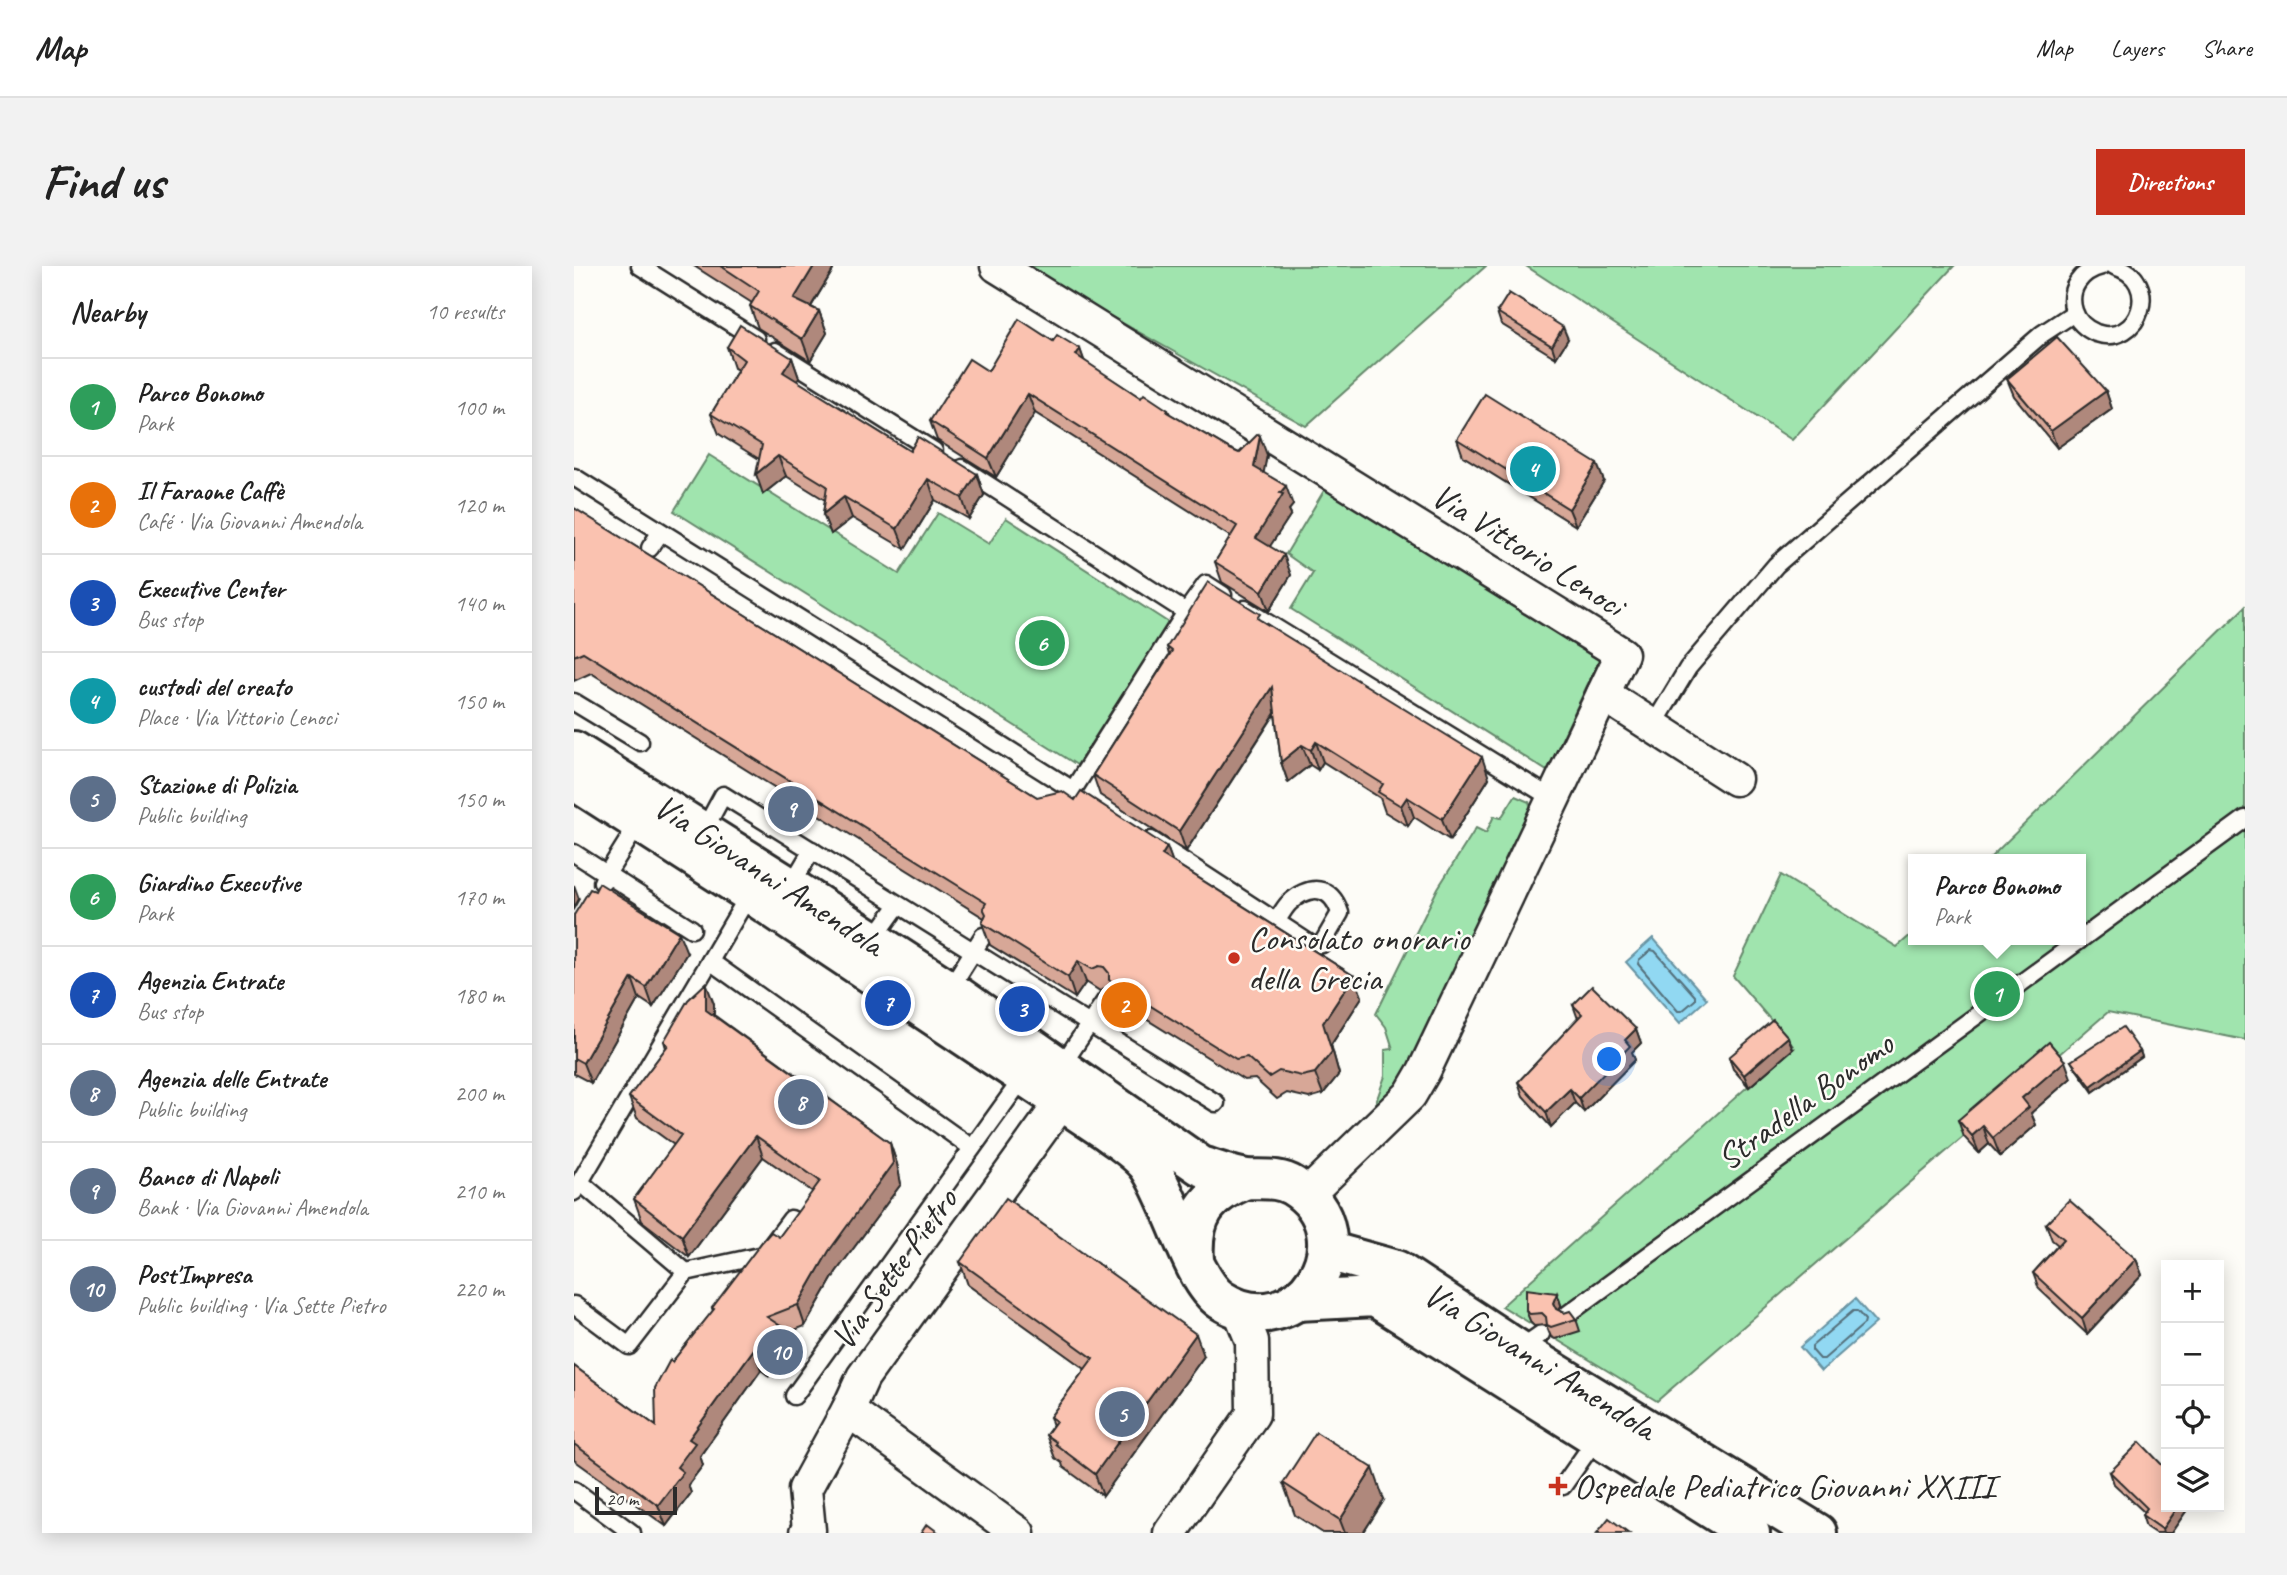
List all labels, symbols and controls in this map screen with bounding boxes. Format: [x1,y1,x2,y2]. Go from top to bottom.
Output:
text: Map [35,27,86,69]
text: Map [2036,33,2073,63]
text: Layers [2111,33,2164,63]
text: Share [2202,33,2252,63]
button: Directions [2096,149,2245,215]
text: Find us [42,151,164,213]
text: Nearby [70,293,146,331]
text: 10 results [426,297,504,326]
text: Parco Bonomo [137,376,263,409]
text: 1 [88,393,98,422]
text: 100 m [455,393,504,422]
text: Park [137,409,173,438]
pin: 4 [1510,443,1556,495]
street label: Via Vittorio Lenoci [1423,473,1636,629]
text: Il Faraone Caffè [137,474,283,507]
text: 2 [88,491,98,520]
text: 120 m [455,491,504,520]
text: Café · Via Giovanni Amendola [137,507,362,536]
text: Executive Center [137,572,285,605]
text: 3 [88,589,98,618]
text: 140 m [455,589,504,618]
text: Bus stop [137,605,203,634]
pin: 6 [1019,617,1065,669]
text: custodi del creato [137,670,292,703]
text: 4 [88,687,98,716]
text: 150 m [455,687,504,716]
text: Place · Via Vittorio Lenoci [137,703,336,732]
text: Stazione di Polizia [137,768,297,801]
pin: 9 [768,783,814,835]
street label: Via Giovanni Amendola [645,784,895,968]
text: 5 [88,785,98,814]
text: 150 m [455,785,504,814]
text: Public building [137,801,246,830]
popup [1908,854,2086,945]
text: Giardino Executive [137,866,300,899]
text: Parco Bonomo [1934,869,2060,902]
text: 6 [88,883,98,912]
text: 170 m [455,883,504,912]
text: Park [137,899,173,928]
text: Park [1934,902,1971,931]
place label: Consolato onorario della Grecia [1248,916,1471,1001]
marker: Consolato onorario della Grecia [1226,950,1242,966]
text: Agenzia Entrate [137,964,284,997]
pin: 1 [1974,968,2020,1020]
pin: 7 [865,977,911,1029]
pin: 2 [1101,979,1147,1031]
text: 7 [88,981,98,1010]
text: 180 m [455,981,504,1010]
pin: 3 [999,983,1045,1035]
text: Bus stop [137,997,203,1026]
street label: Stradella Bonomo [1708,1021,1904,1180]
your location [1592,1042,1626,1076]
text: Agenzia delle Entrate [137,1062,326,1095]
pin: 8 [778,1076,824,1128]
text: 8 [88,1079,98,1108]
text: 200 m [455,1079,504,1108]
text: Public building [137,1095,246,1124]
text: Banco di Napoli [137,1160,278,1193]
text: 9 [88,1177,98,1206]
text: 210 m [455,1177,504,1206]
street label: Via Sette Pietro [820,1178,969,1359]
text: Bank · Via Giovanni Amendola [137,1193,368,1222]
text: Post'Impresa [137,1258,252,1291]
map controls [2161,1260,2224,1512]
button: + [2161,1260,2224,1323]
street label: Via Giovanni Amendola [1415,1272,1667,1452]
text: 10 [83,1275,103,1304]
text: 220 m [455,1275,504,1304]
text: Public building · Via Sette Pietro [137,1291,386,1320]
button: − [2161,1323,2224,1386]
pin: 10 [757,1326,803,1378]
button: locate [2161,1386,2224,1449]
pin: 5 [1099,1388,1145,1440]
button: layers [2161,1449,2224,1512]
place label: Ospedale Pediatrico Giovanni XXIII [1574,1464,2002,1509]
marker: Ospedale Pediatrico Giovanni XXIII [1548,1476,1568,1496]
scale bar [595,1484,677,1516]
text: 20 m [606,1487,638,1511]

